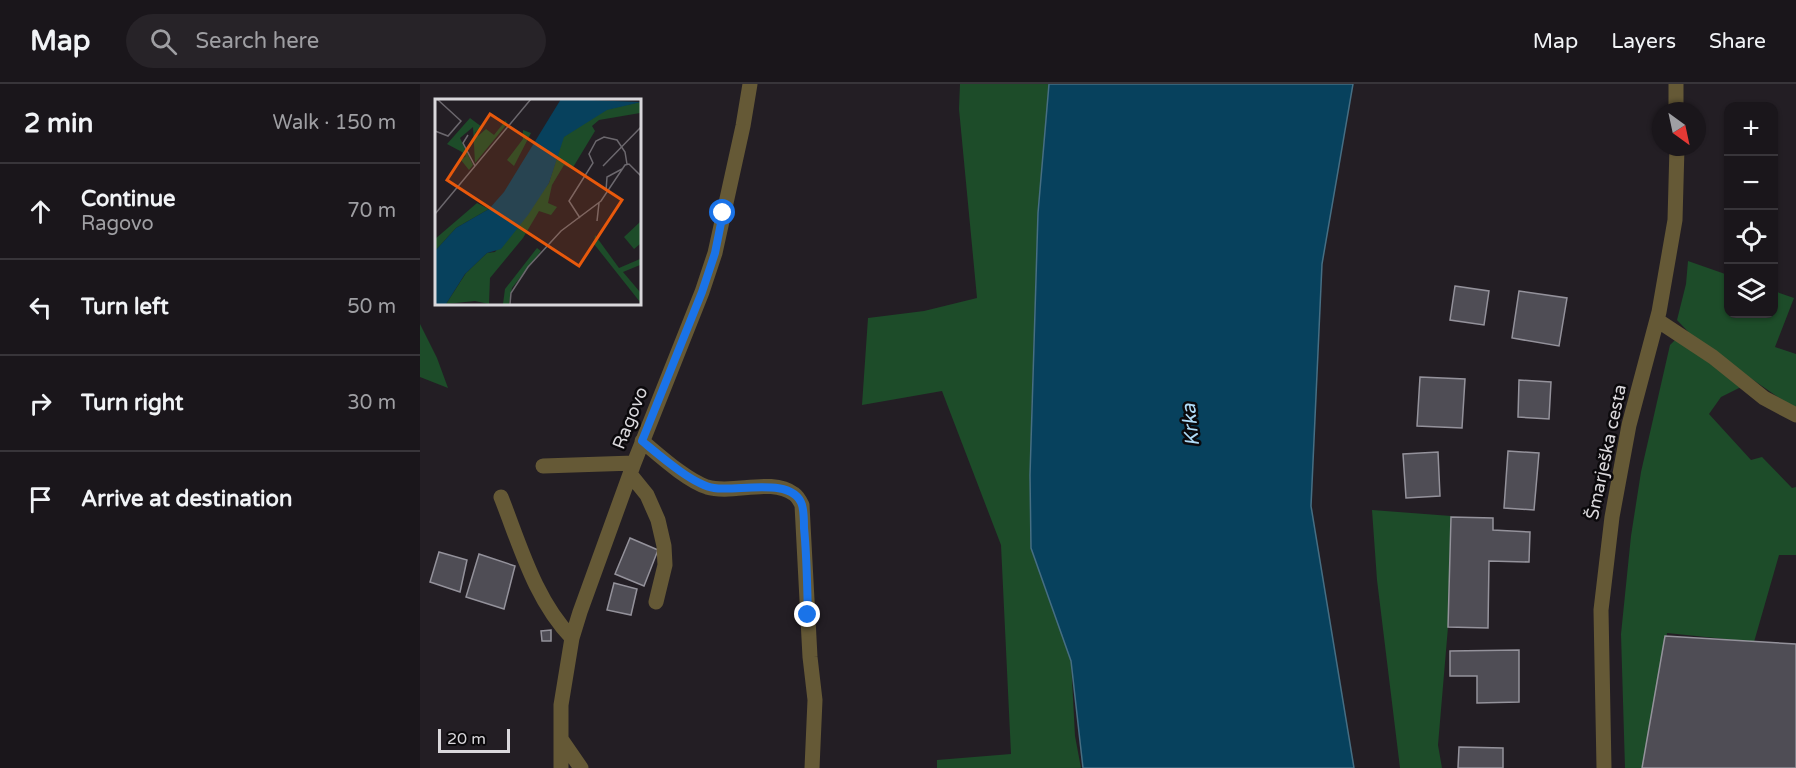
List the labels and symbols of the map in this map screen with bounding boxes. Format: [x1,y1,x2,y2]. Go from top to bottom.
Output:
inset map [435,99,640,304]
north arrow [1652,102,1706,156]
route start [709,199,735,225]
street label: Šmarješka cesta [1581,382,1631,522]
street label: Ragovo [608,383,652,452]
water label: Krka [1177,402,1205,448]
route end [794,601,820,627]
scale bar [438,726,510,754]

